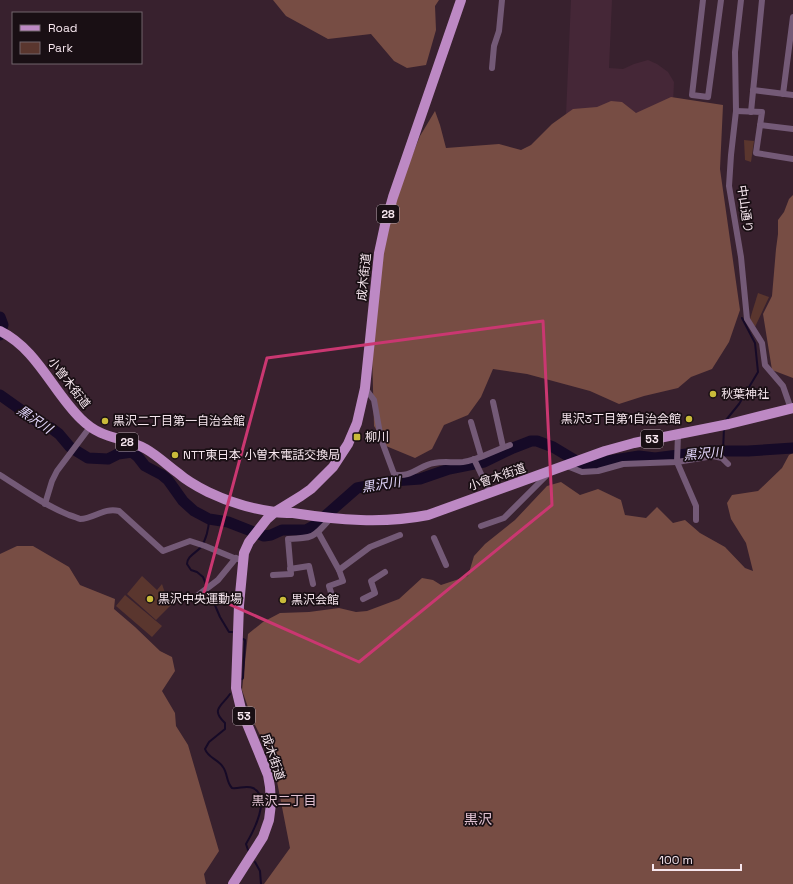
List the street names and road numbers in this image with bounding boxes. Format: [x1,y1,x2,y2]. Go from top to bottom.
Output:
street label: 中山通り [734,184,756,234]
road number: 28 [377,205,399,223]
street label: 成木街道 [354,252,374,302]
street label: 小曽木街道 [44,354,94,412]
road number: 53 [641,430,663,448]
road number: 28 [116,433,138,451]
street label: 小曾木街道 [466,460,528,494]
road number: 53 [233,707,255,725]
street label: 成木街道 [258,732,288,782]

